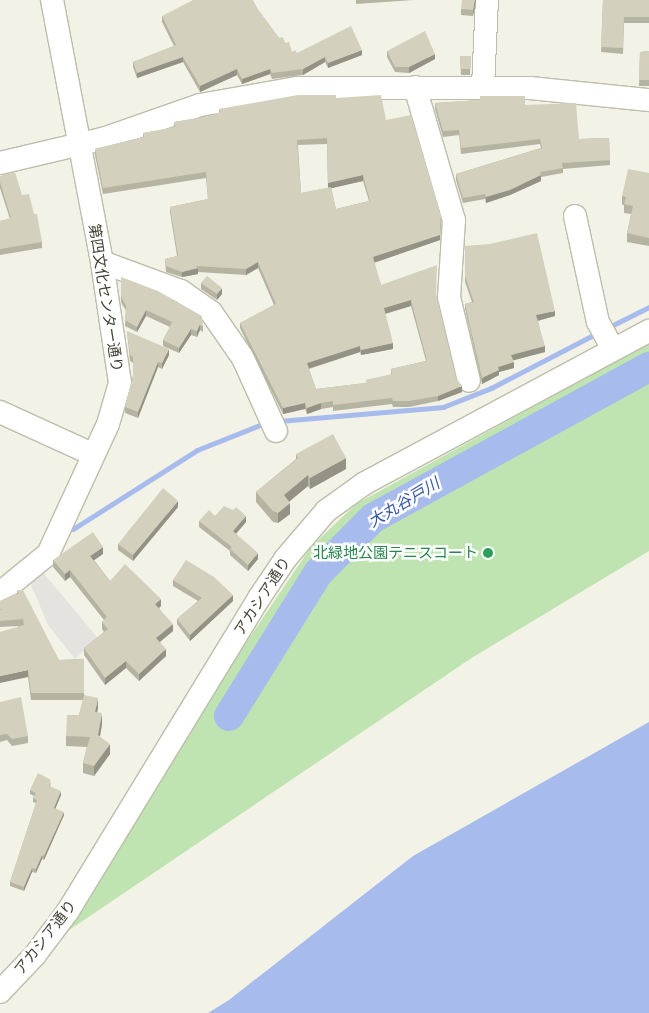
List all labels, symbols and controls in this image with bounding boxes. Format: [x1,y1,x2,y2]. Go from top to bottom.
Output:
street label: 第四文化センター通り [85,223,127,373]
water label: 大丸谷戸川 [365,474,443,532]
place label: 北緑地公園テニスコート [313,544,478,562]
marker: 北緑地公園テニスコート [482,547,494,559]
street label: アカシア通り [230,553,294,639]
street label: アカシア通り [10,896,80,978]

